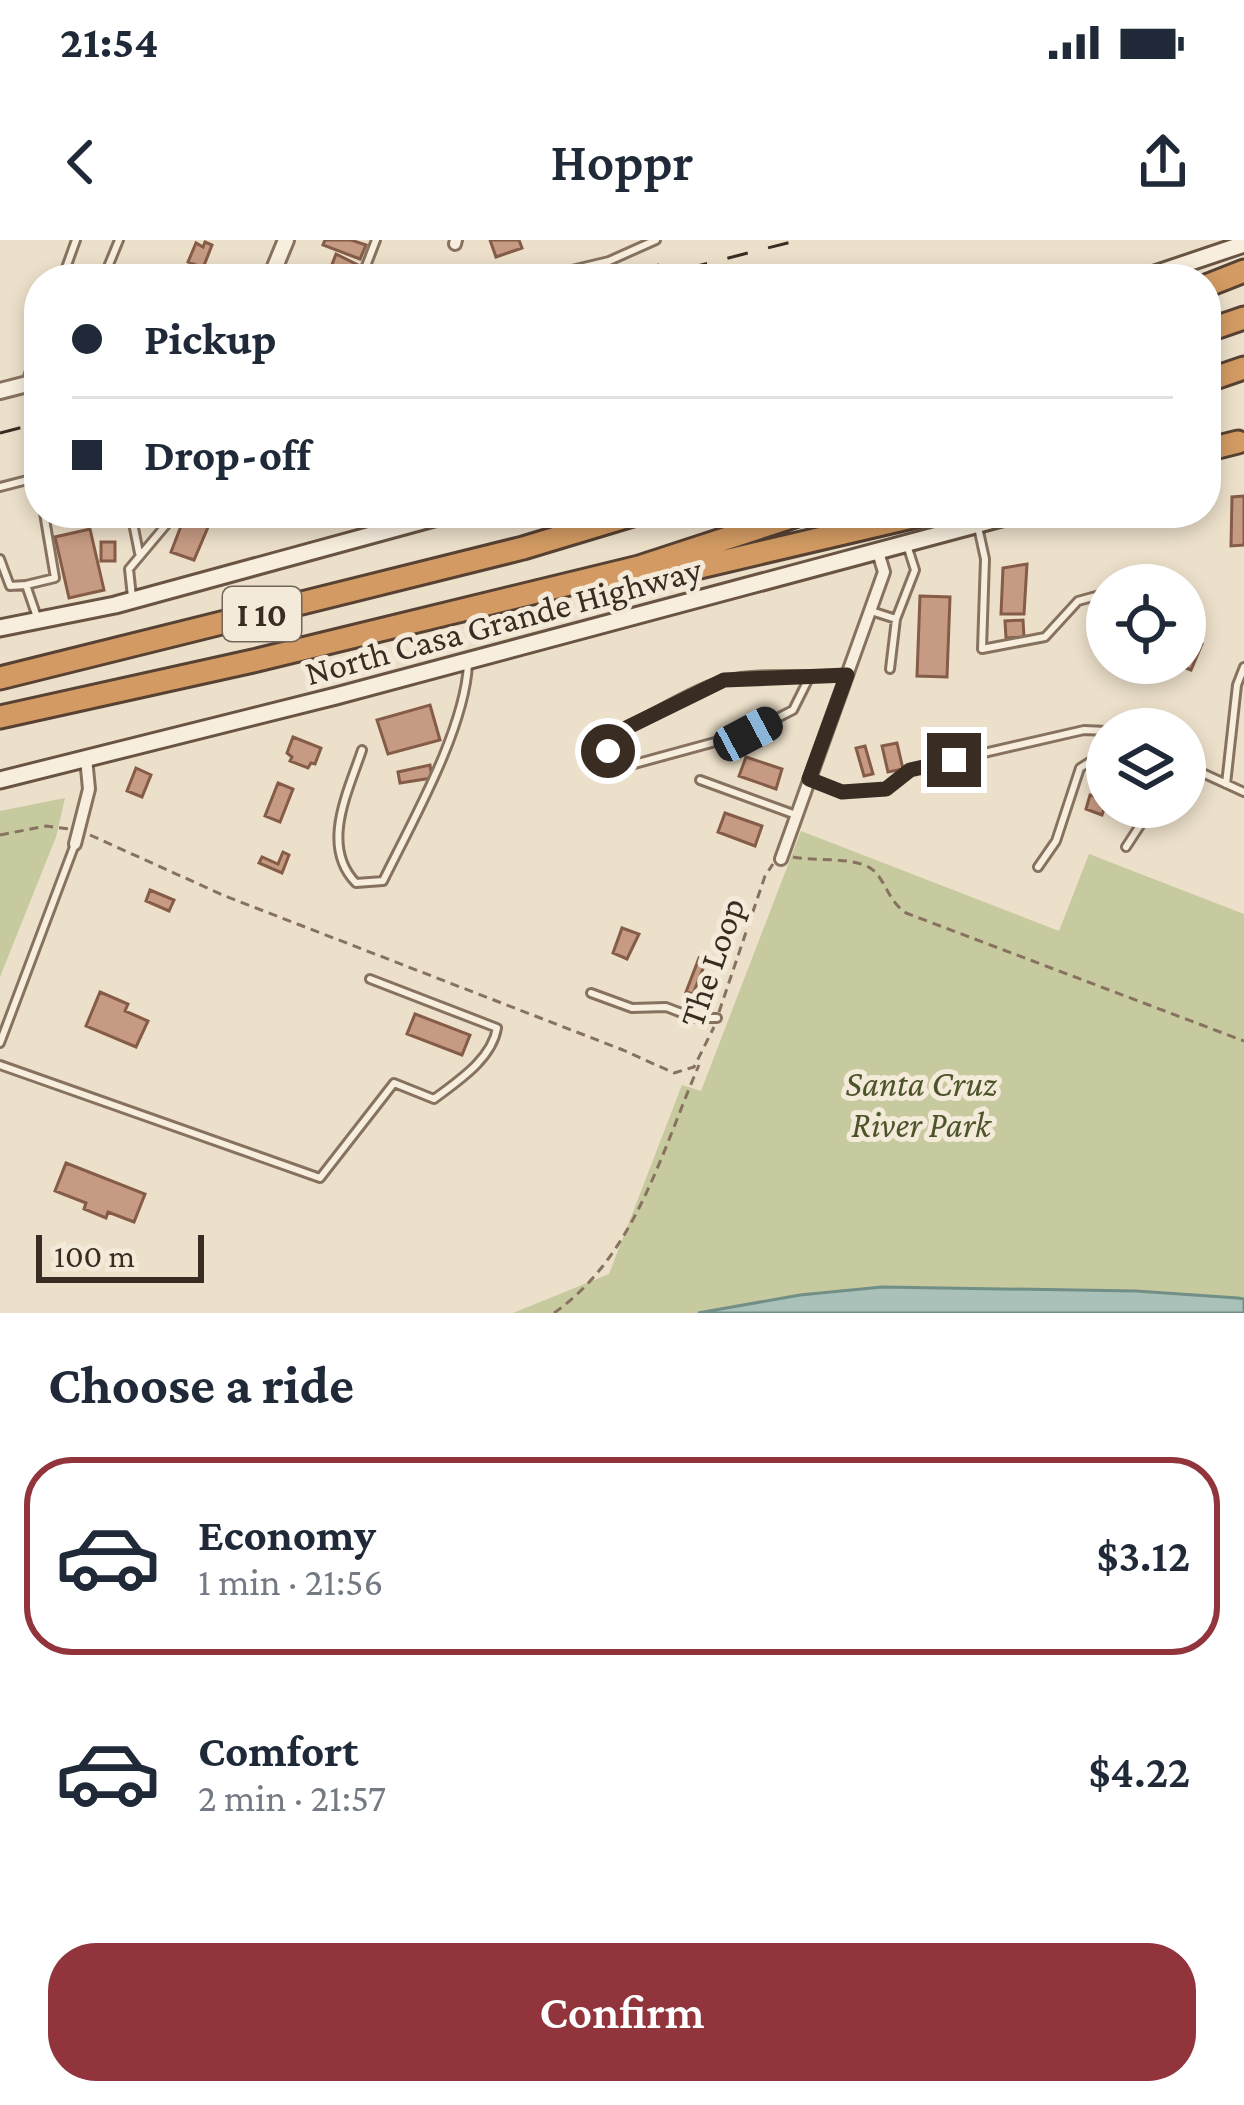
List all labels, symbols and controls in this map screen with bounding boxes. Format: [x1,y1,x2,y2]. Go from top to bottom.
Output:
text: 21:54 [60,17,159,67]
icon: back [48,129,114,195]
icon: share [1130,129,1196,195]
text: Hoppr [550,132,694,192]
text: Pickup [144,314,277,364]
text: Drop-off [144,430,311,480]
street label: North Casa Grande Highway [301,549,706,693]
map controls [1086,564,1206,828]
button: locate [1086,564,1206,684]
road number: I 10 [223,587,301,641]
car [708,701,788,767]
button: layers [1086,708,1206,828]
route start [581,724,635,778]
route end [927,733,981,787]
street label: The Loop [671,892,753,1032]
park label: Santa Cruz River Park [845,1064,997,1145]
scale bar [36,1229,204,1282]
text: 100 m [54,1237,135,1274]
text: Choose a ride [48,1355,354,1415]
icon: car [54,1502,162,1610]
text: Economy [198,1510,376,1560]
text: $3.12 [1097,1531,1190,1581]
text: 1 min · 21:56 [198,1560,383,1603]
icon: car [54,1718,162,1826]
text: Comfort [198,1726,359,1776]
text: $4.22 [1088,1747,1190,1797]
text: 2 min · 21:57 [198,1776,386,1819]
button: Confirm [48,1943,1196,2081]

